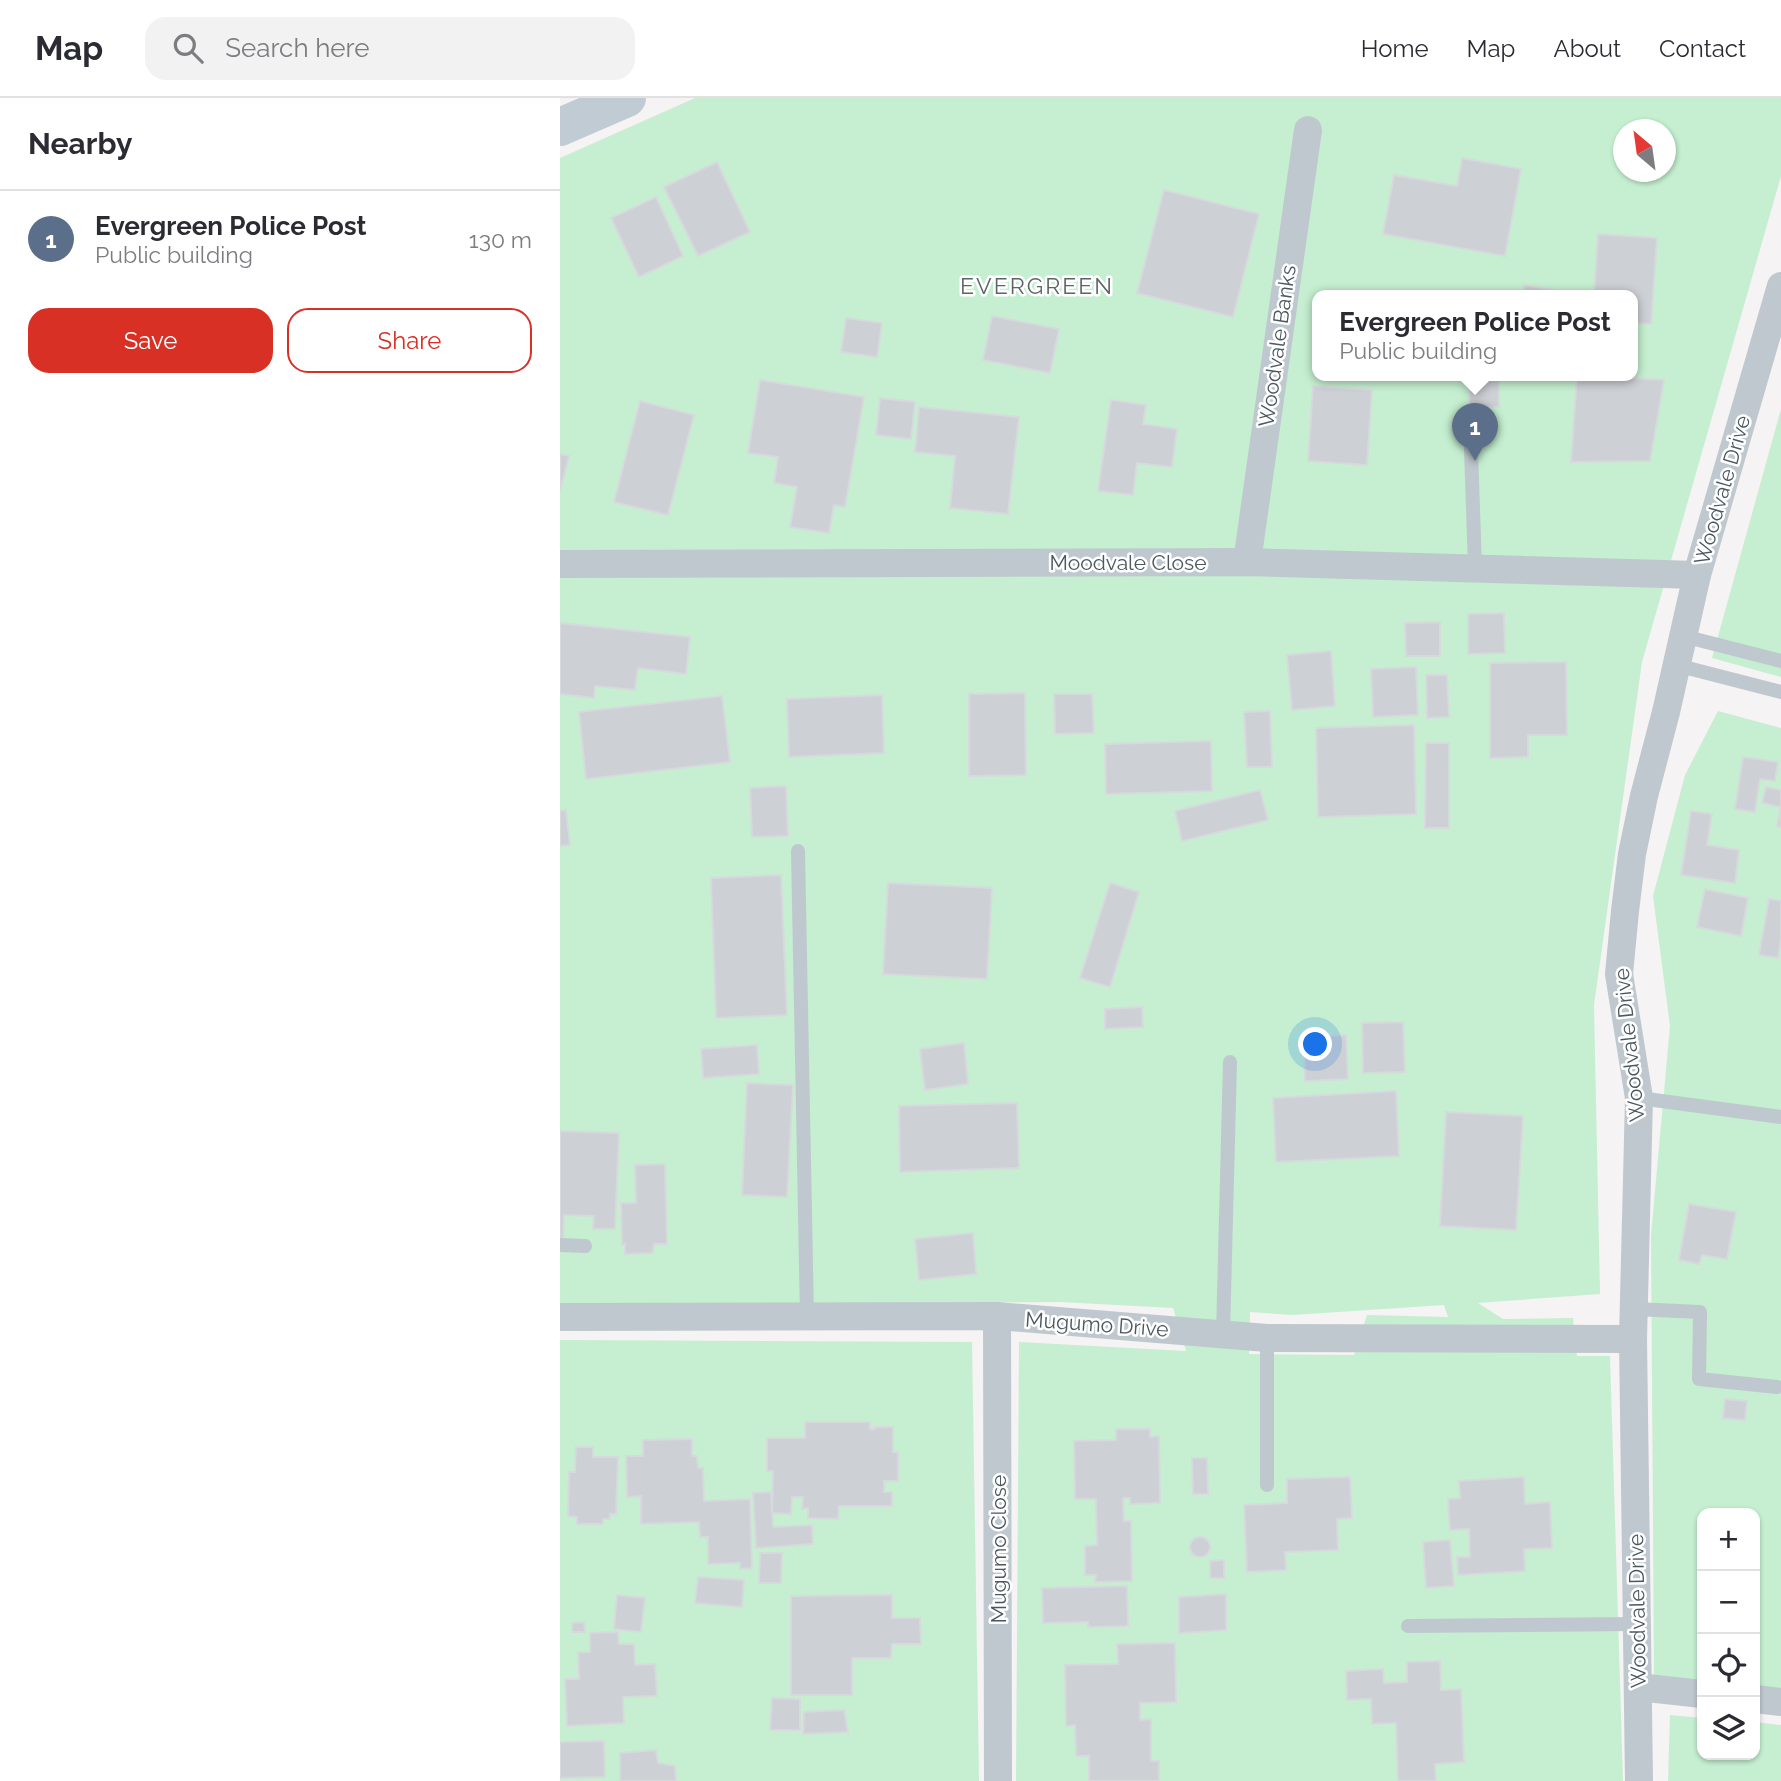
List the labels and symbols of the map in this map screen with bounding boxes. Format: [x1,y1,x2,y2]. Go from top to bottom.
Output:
north arrow [1613,119,1676,182]
street label: Woodvale Banks [1253,263,1301,429]
district label: EVERGREEN [960,272,1114,299]
pin: 1 [1452,403,1498,461]
street label: Woodvale Drive [1689,412,1755,568]
street label: Moodvale Close [1049,550,1207,575]
street label: Woodvale Drive [1608,967,1650,1123]
your location [1298,1027,1332,1061]
street label: Mugumo Drive [1024,1307,1170,1341]
street label: Mugumo Close [986,1475,1011,1623]
street label: Woodvale Drive [1623,1534,1651,1688]

